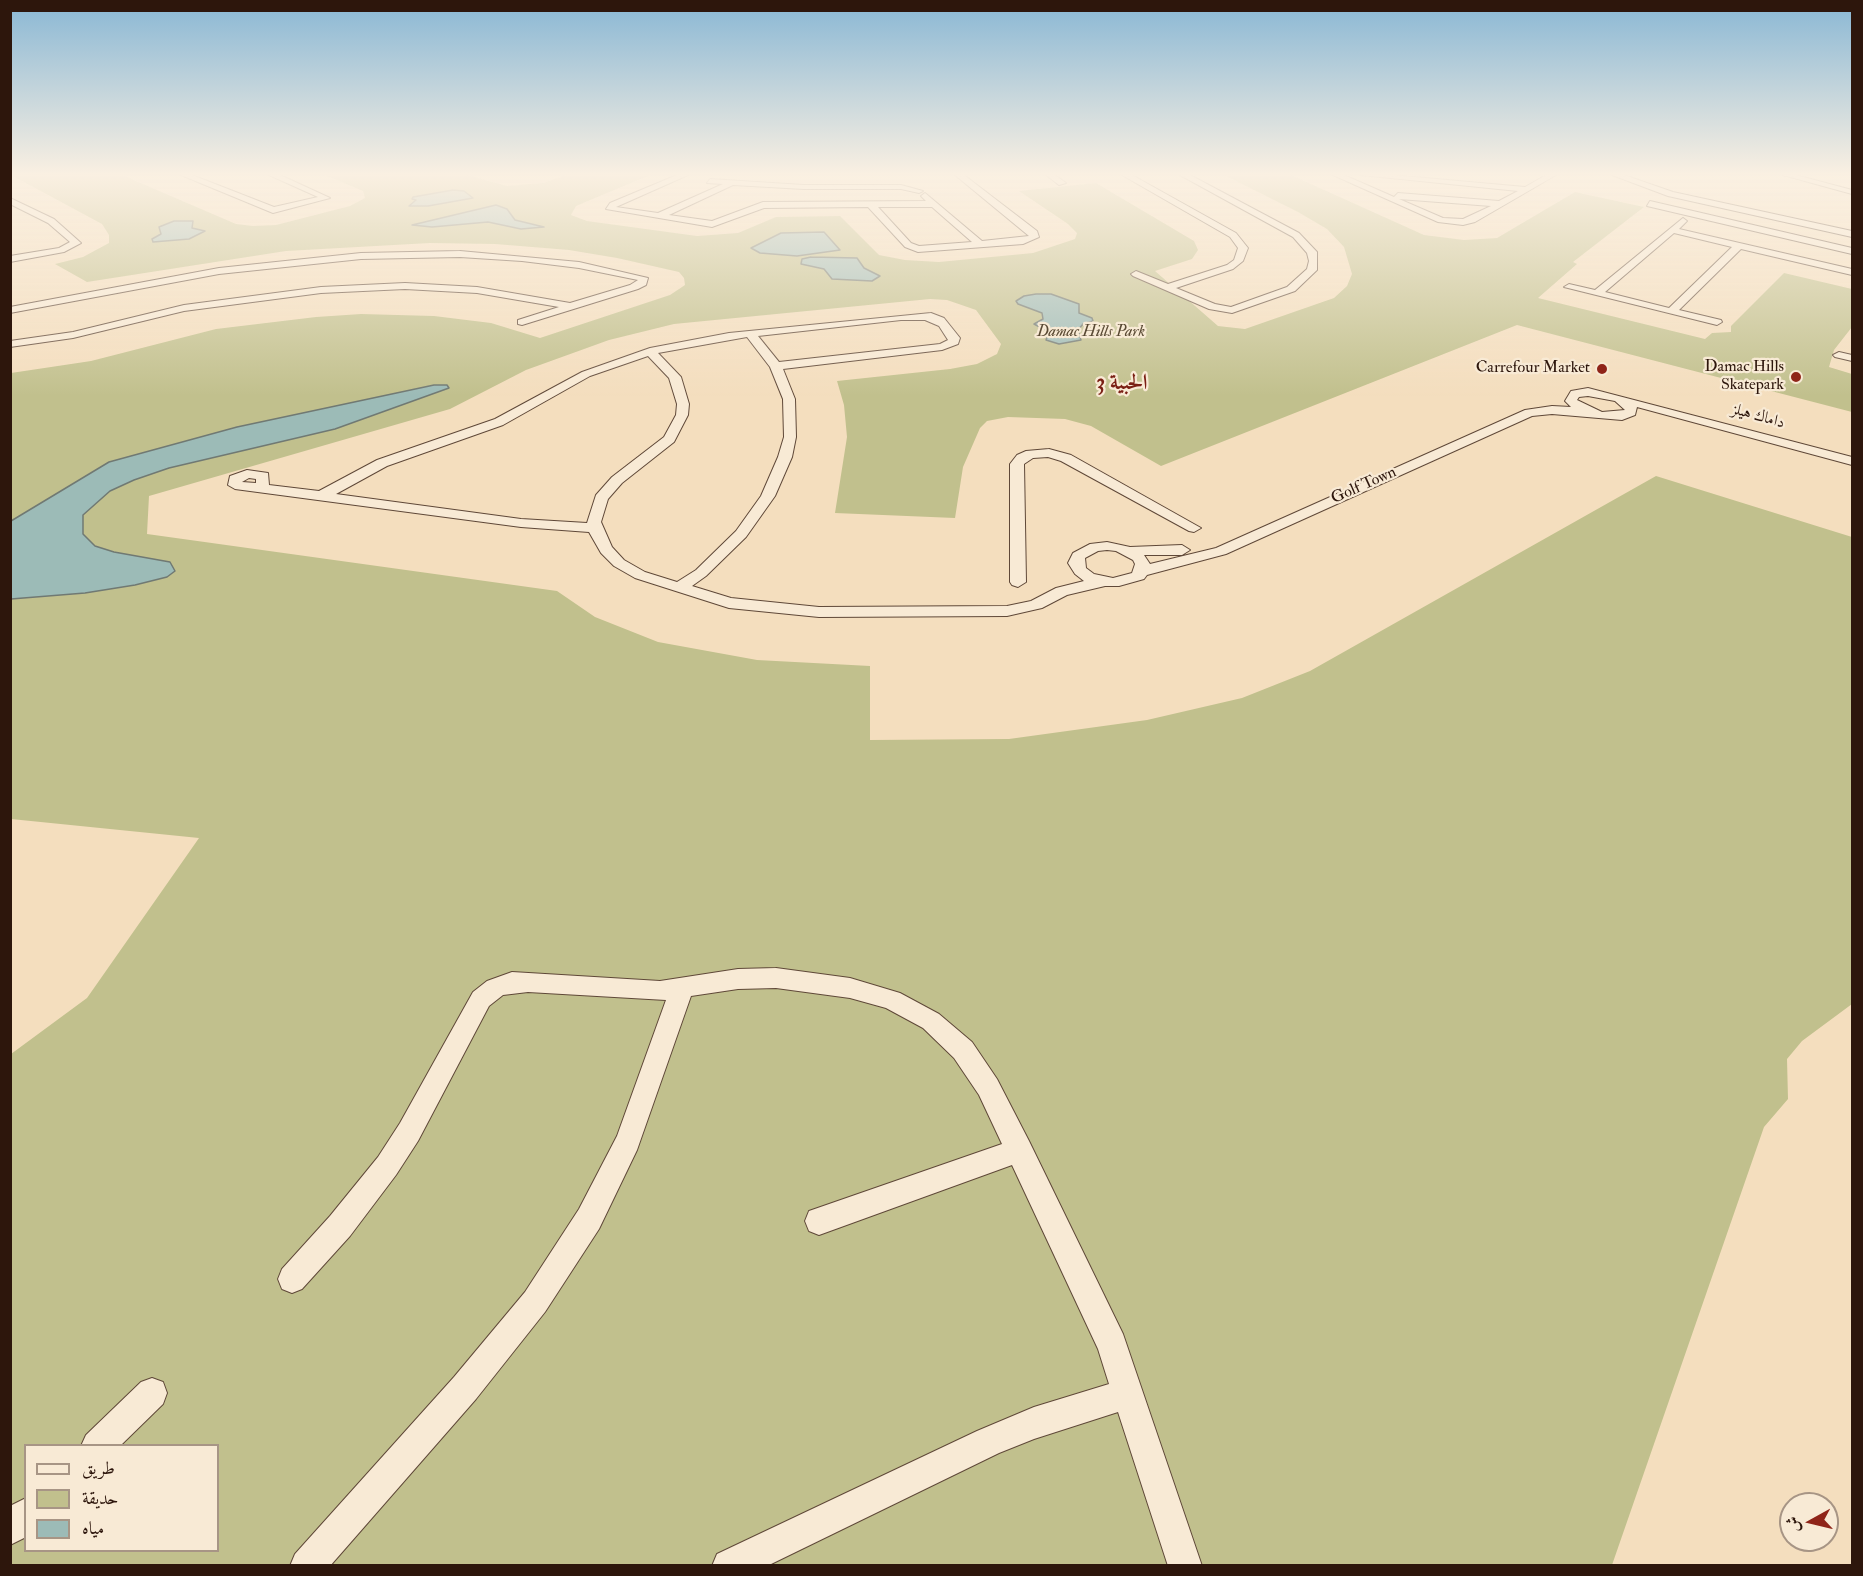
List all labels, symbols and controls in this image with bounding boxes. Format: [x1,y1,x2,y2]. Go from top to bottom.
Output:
park label: Damac Hills Park [1037,323,1145,343]
place label: Damac Hills Skatepark [1705,358,1784,396]
place label: Carrefour Market [1476,359,1590,379]
marker: Carrefour Market [1595,362,1609,376]
marker: Damac Hills Skatepark [1789,370,1803,384]
district label: الحبية 3 [1097,371,1147,397]
street label: داماك هيلز [1729,400,1787,434]
street label: Golf Town [1328,463,1400,509]
legend [24,1444,219,1552]
text: طريق [82,1457,115,1480]
text: حديقة [82,1487,118,1510]
north arrow [1779,1492,1839,1552]
text: ش [1782,1515,1804,1533]
text: مياه [82,1517,104,1540]

